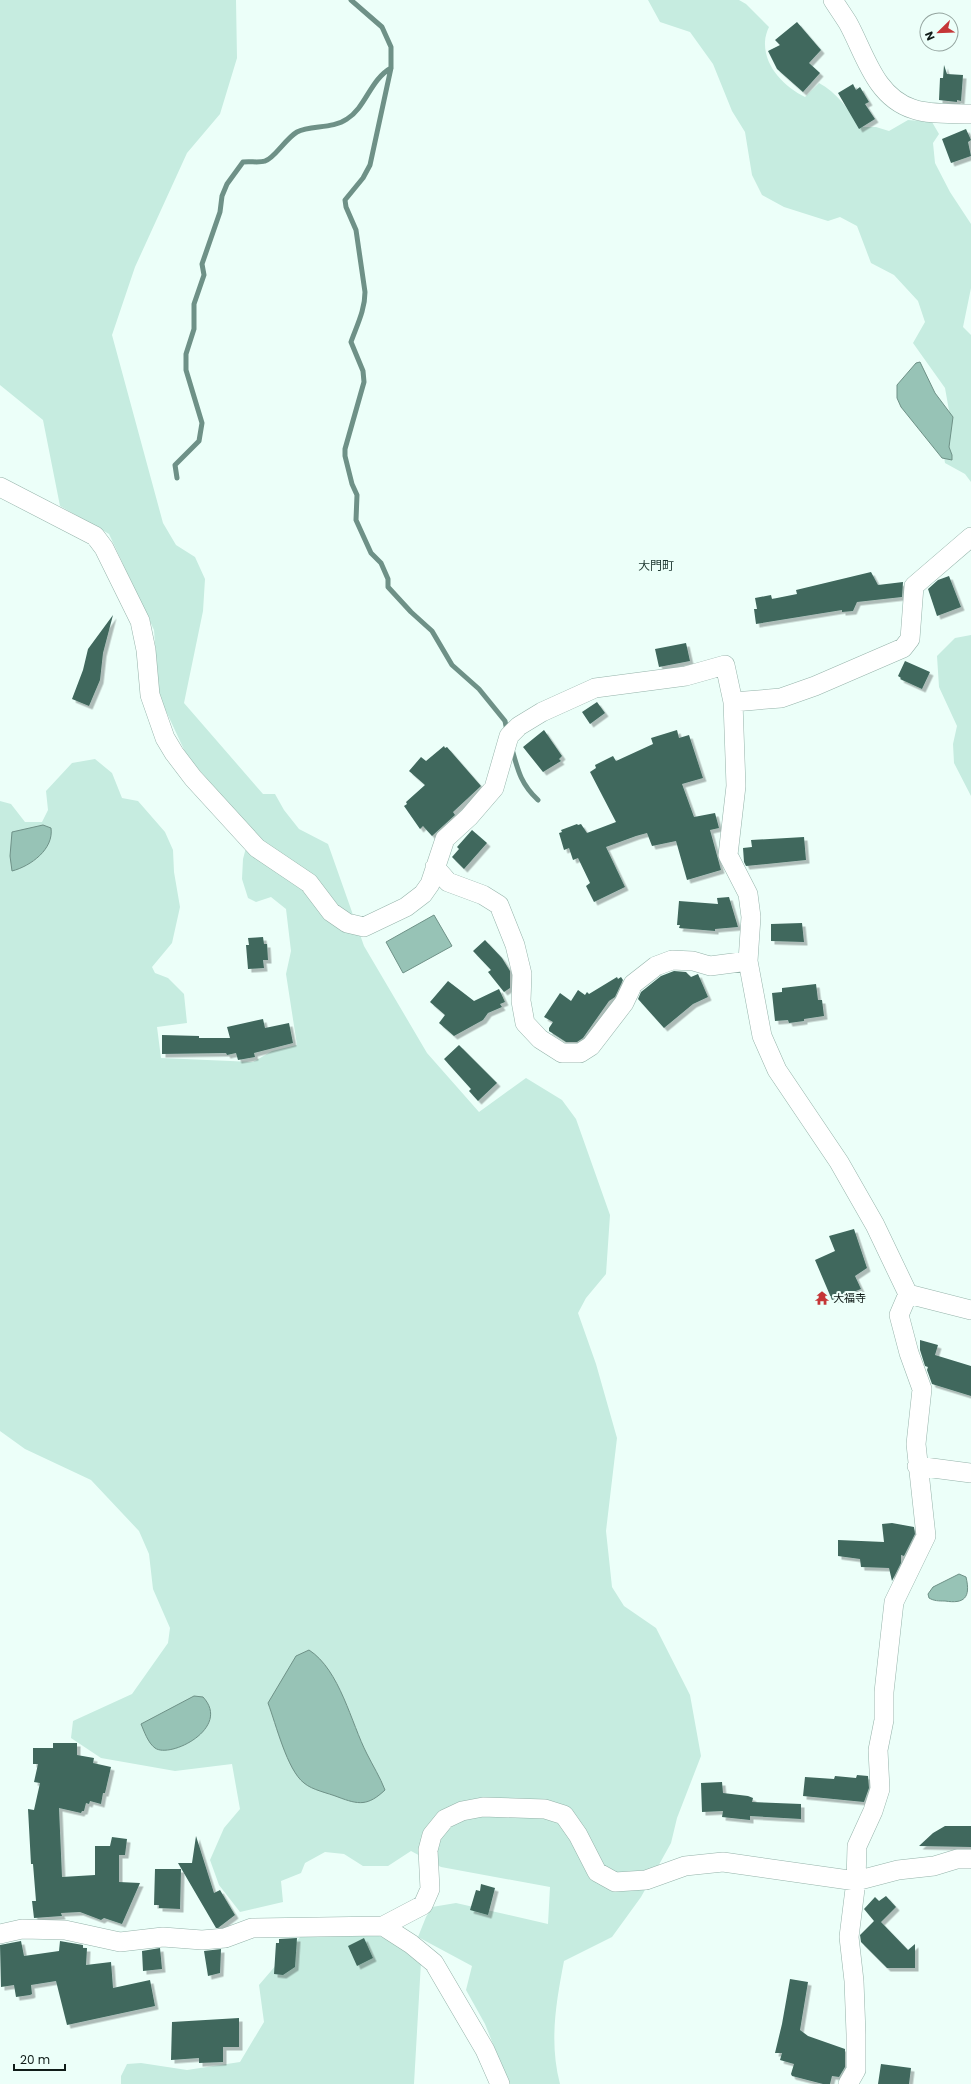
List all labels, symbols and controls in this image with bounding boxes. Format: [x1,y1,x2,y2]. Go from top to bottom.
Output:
north arrow [919,12,959,52]
text: N [921,29,939,43]
district label: 大門町 [638,557,674,574]
temple icon: 大福寺 [814,1290,830,1306]
place label: 大福寺 [833,1290,866,1306]
scale bar [14,2046,65,2072]
text: 20 m [20,2051,50,2068]

